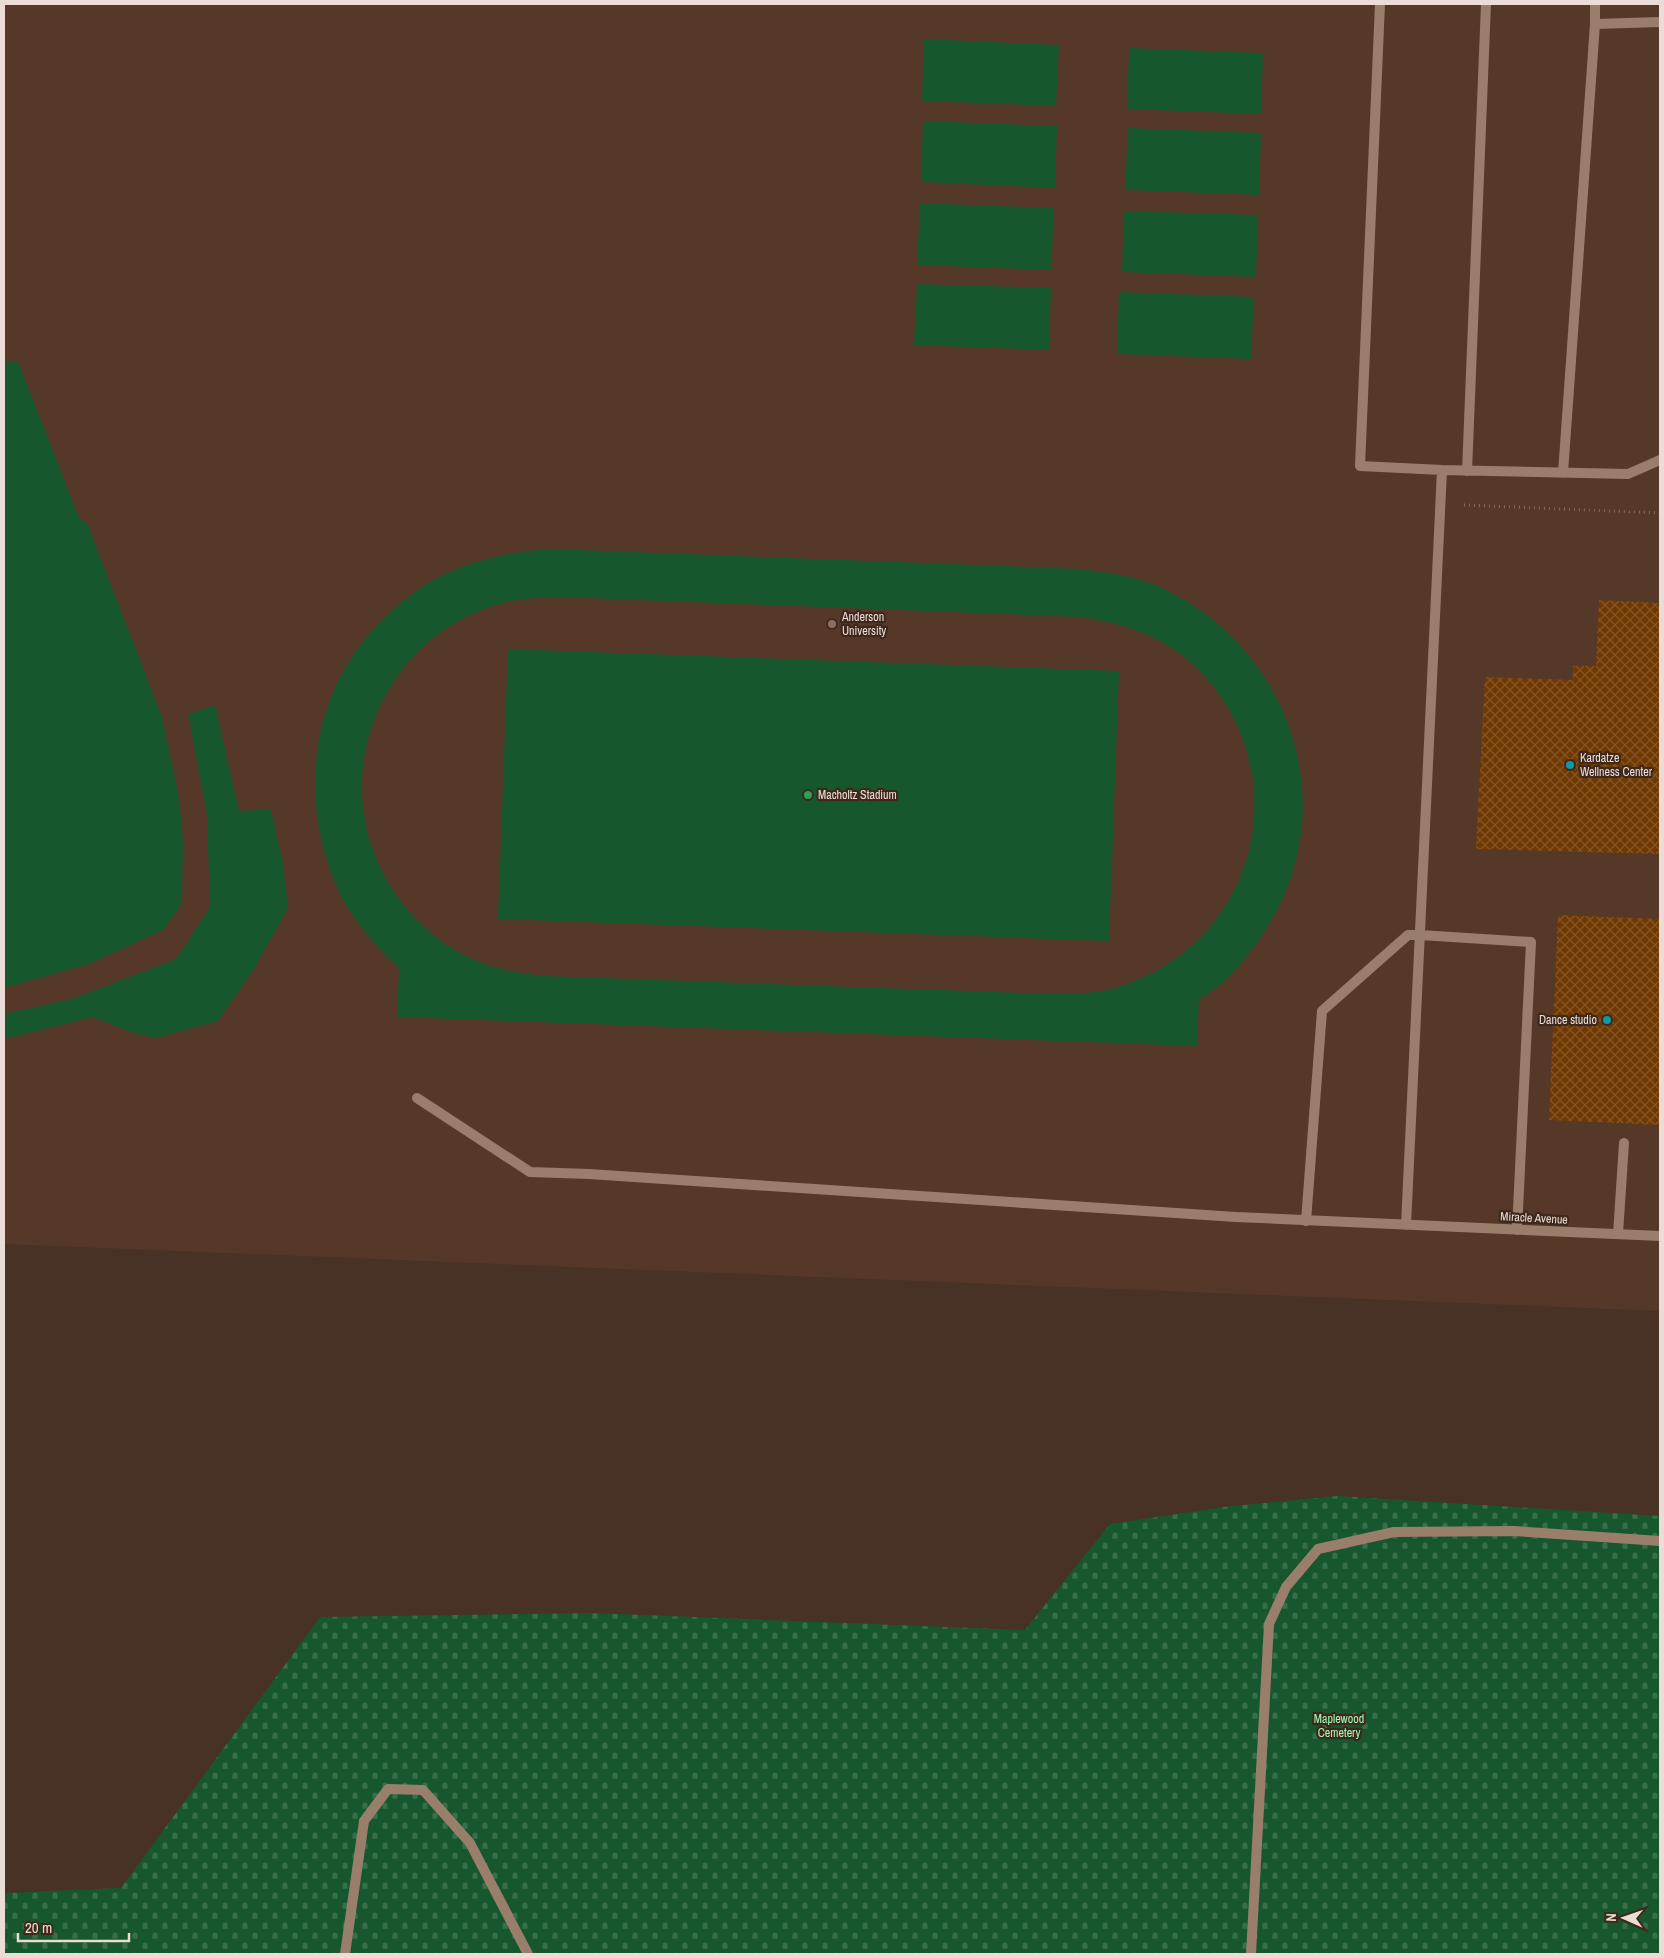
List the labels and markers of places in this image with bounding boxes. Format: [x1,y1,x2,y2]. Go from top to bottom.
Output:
place label: Anderson University [841,609,886,639]
marker: Anderson University [826,618,838,630]
place label: Kardatze Wellness Center [1580,750,1653,780]
marker: Kardatze Wellness Center [1564,759,1576,771]
place label: Macholtz Stadium [818,787,897,803]
marker: Macholtz Stadium [802,789,814,801]
place label: Dance studio [1539,1012,1597,1028]
marker: Dance studio [1601,1014,1613,1026]

